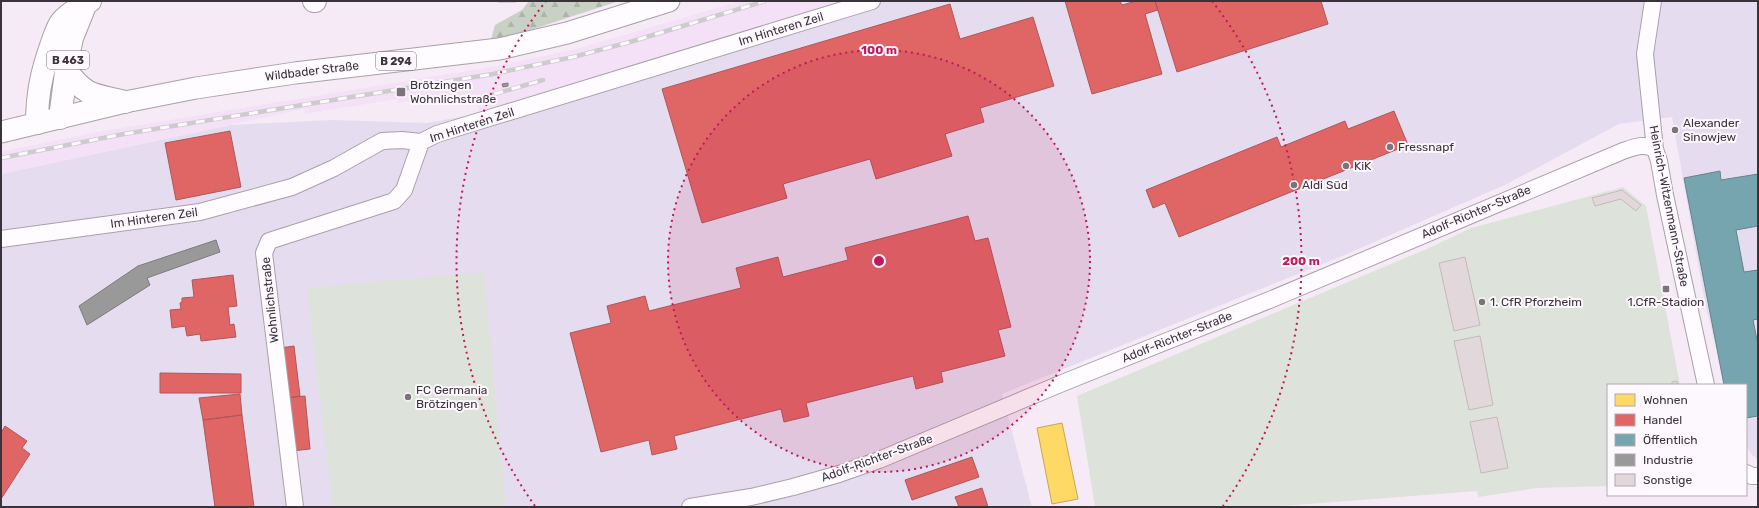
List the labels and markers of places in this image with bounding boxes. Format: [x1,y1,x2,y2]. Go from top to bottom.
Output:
place label: Brötzingen Wohnlichstraße [410,78,497,106]
marker: Brötzingen Wohnlichstraße [395,86,407,98]
place label: Alexander Sinowjew [1683,116,1740,144]
marker: Alexander Sinowjew [1670,125,1680,135]
place label: Fressnapf [1398,140,1454,154]
marker: Fressnapf [1385,142,1395,152]
place label: KiK [1354,159,1372,173]
marker: KiK [1341,161,1351,171]
place label: Aldi Süd [1302,178,1348,192]
marker: Aldi Süd [1289,180,1299,190]
centre of rings [872,254,886,268]
marker: 1.CfR-Stadion [1661,284,1671,294]
place label: 1. CfR Pforzheim [1490,295,1582,309]
place label: 1.CfR-Stadion [1628,295,1704,309]
marker: 1. CfR Pforzheim [1477,297,1487,307]
place label: FC Germania Brötzingen [416,383,487,411]
marker: FC Germania Brötzingen [403,392,413,402]

